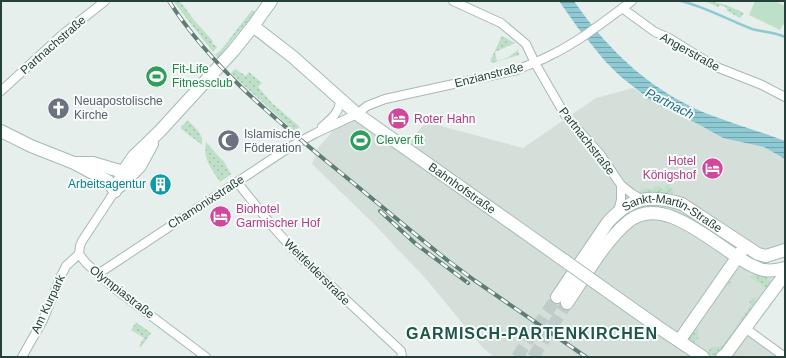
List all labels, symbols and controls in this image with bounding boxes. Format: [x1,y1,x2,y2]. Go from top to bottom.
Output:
street label: Partnachstraße [17,13,89,77]
street label: Angerstraße [658,30,723,74]
street label: Enzianstraße [453,60,525,90]
place label: Fit-Life Fitnessclub [172,62,233,90]
sports icon: Fit-Life Fitnessclub [143,63,169,89]
water label: Partnach [643,85,696,122]
place label: Neuapostolische Kirche [74,94,163,122]
church icon: Neuapostolische Kirche [46,95,72,121]
street label: Partnachstraße [556,104,618,178]
hotel icon: Roter Hahn [386,106,412,132]
place label: Roter Hahn [414,112,475,126]
place label: Islamische Föderation [244,127,301,155]
sports icon: Clever fit [348,127,374,153]
mosque icon: Islamische Föderation [215,128,241,154]
place label: Clever fit [376,133,424,147]
place label: Hotel Königshof [643,154,697,182]
hotel icon: Hotel Königshof [699,155,725,181]
street label: Bahnhofstraße [426,160,499,217]
building icon: Arbeitsagentur [148,171,174,197]
street label: Chamonixstraße [165,172,247,232]
place label: Arbeitsagentur [68,177,146,191]
street label: Sankt-Martin-Straße [619,192,725,236]
place label: Biohotel Garmischer Hof [236,202,321,230]
hotel icon: Biohotel Garmischer Hof [208,203,234,229]
street label: Weitfelderstraße [281,236,353,308]
street label: Olympiastraße [87,262,157,322]
street label: Am Kurpark [28,271,68,336]
district label: GARMISCH-PARTENKIRCHEN [406,325,658,342]

